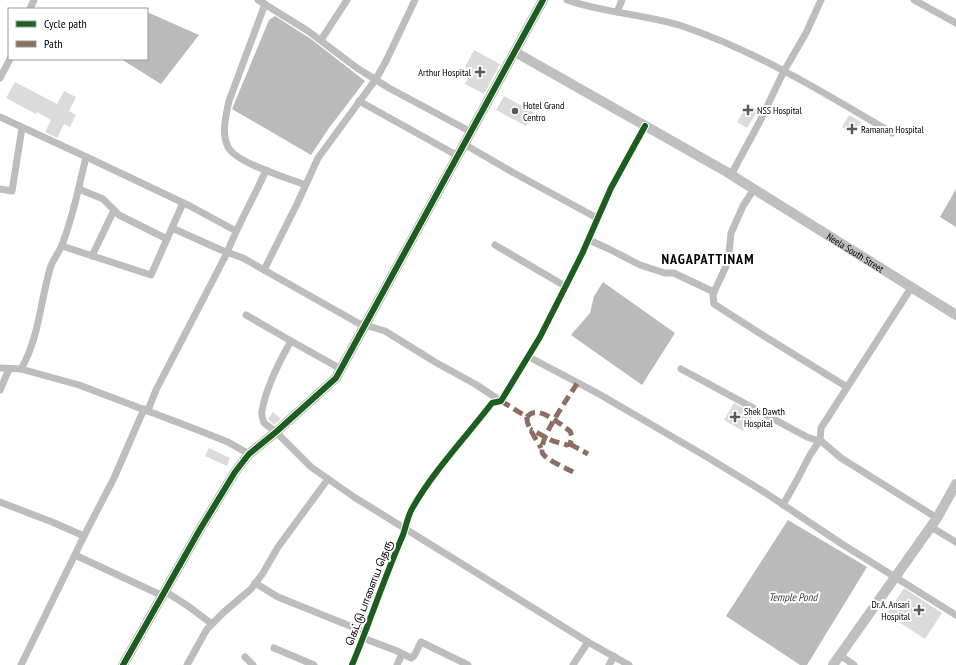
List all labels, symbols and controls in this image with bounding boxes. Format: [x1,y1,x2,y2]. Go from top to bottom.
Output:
legend [8,8,148,60]
text: Cycle path [44,16,87,31]
text: Path [44,36,62,51]
place label: Arthur Hospital [418,66,472,79]
marker: Arthur Hospital [474,66,486,78]
place label: Hotel Grand Centro [523,99,564,124]
marker: NSS Hospital [742,104,754,116]
place label: NSS Hospital [757,104,802,117]
marker: Hotel Grand Centro [510,106,520,116]
marker: Ramanan Hospital [846,123,858,135]
place label: Ramanan Hospital [861,123,925,136]
street label: Neela South Street [824,230,887,275]
district label: NAGAPATTINAM [662,250,754,268]
place label: Shek Dawth Hospital [744,405,785,430]
marker: Shek Dawth Hospital [729,411,741,423]
street label: கெட்டு பாளைய தெரு [343,538,395,648]
water label: Temple Pond [769,590,820,604]
place label: Dr.A. Ansari Hospital [871,598,911,623]
marker: Dr.A. Ansari Hospital [913,604,925,616]

